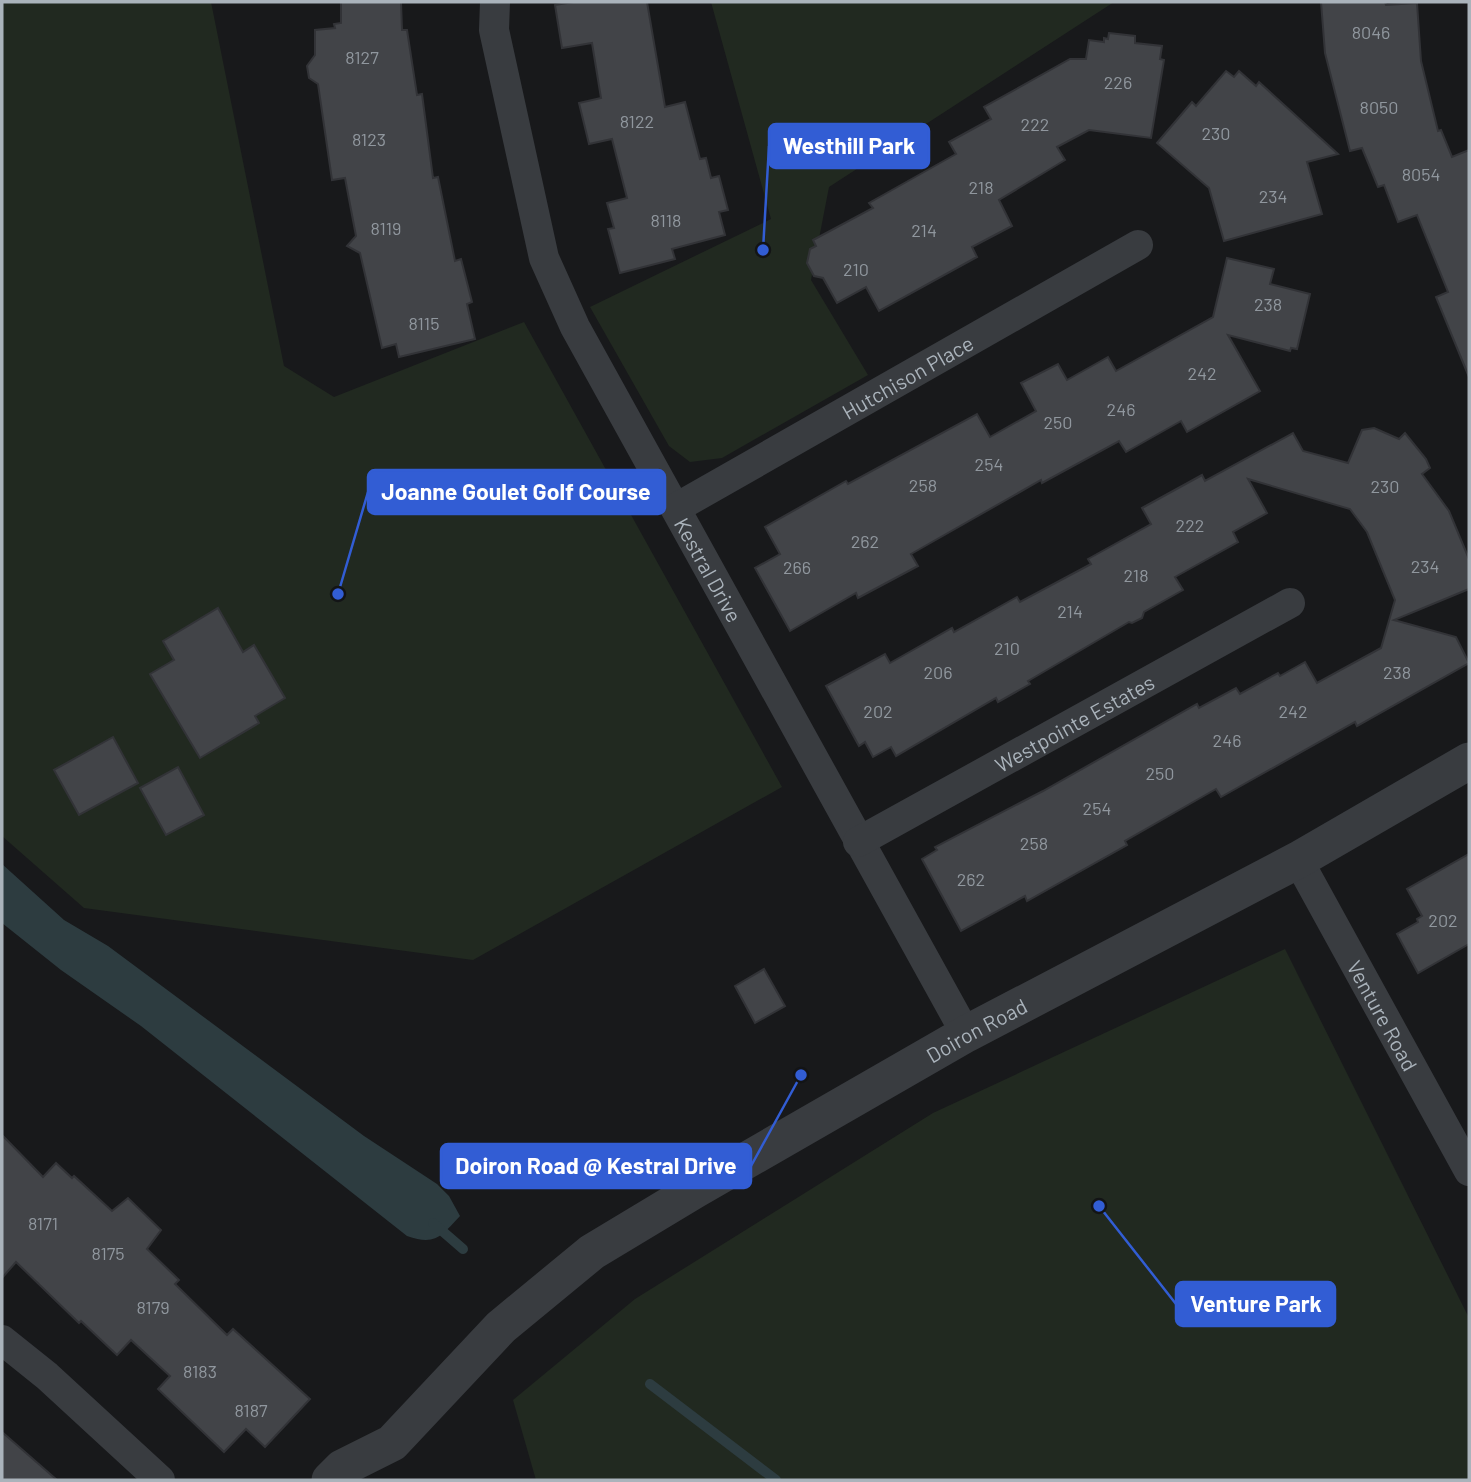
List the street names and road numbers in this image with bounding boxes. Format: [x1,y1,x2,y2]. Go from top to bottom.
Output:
street label: Hutchison Place [837,329,977,424]
street label: Kestral Drive [670,513,748,626]
street label: Westpointe Estates [990,668,1158,776]
street label: Venture Road [1343,956,1424,1075]
street label: Doiron Road [921,992,1031,1067]

